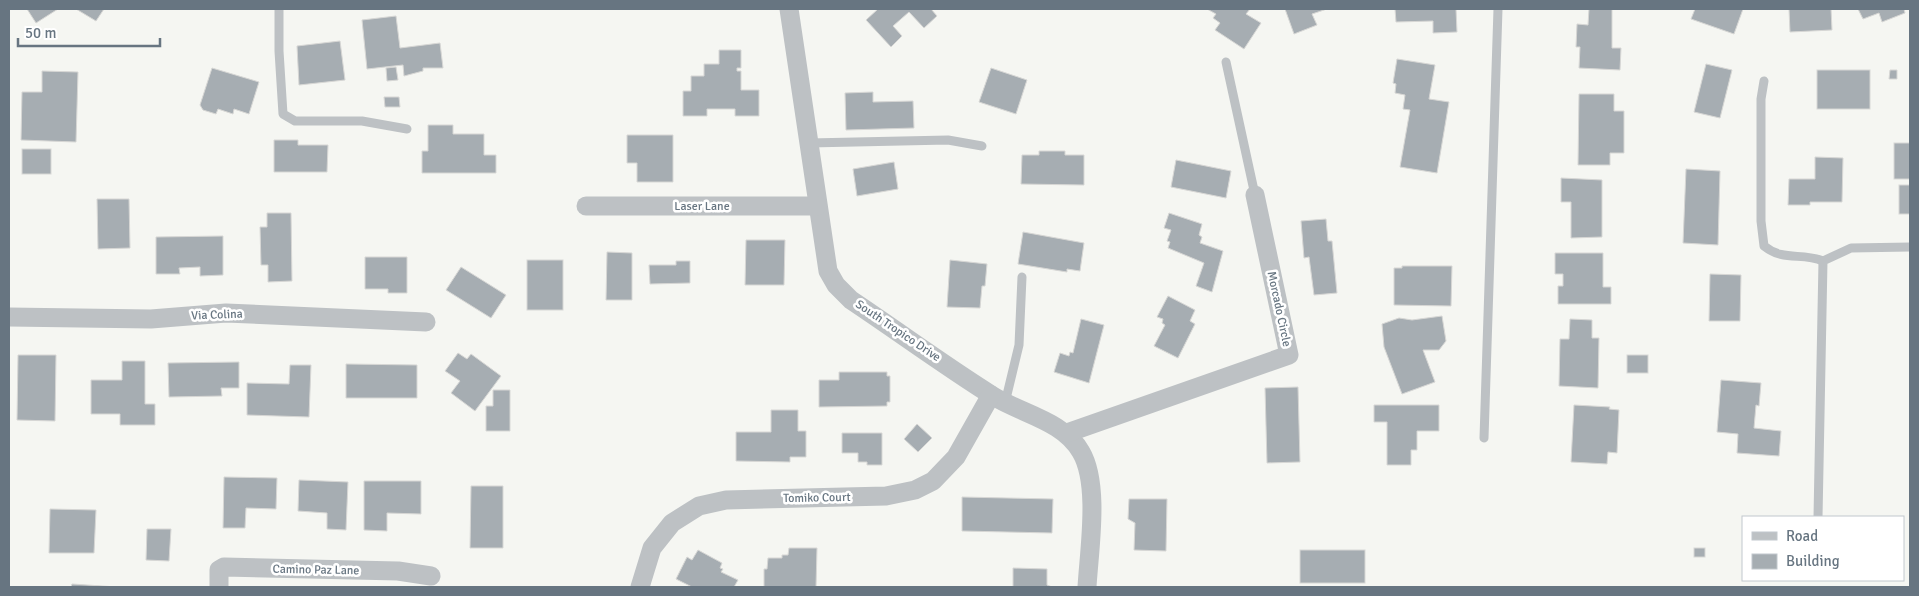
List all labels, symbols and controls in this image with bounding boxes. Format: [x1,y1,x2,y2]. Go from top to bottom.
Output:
scale bar [18,15,160,47]
text: 50 m [25,24,56,42]
street label: Laser Lane [674,199,730,214]
street label: Morcado Circle [1264,270,1294,348]
street label: South Tropico Drive [853,297,943,365]
street label: Via Colina [191,307,243,323]
street label: Tomiko Court [783,490,851,506]
legend [1742,516,1904,581]
text: Road [1786,527,1818,545]
text: Building [1786,552,1840,570]
street label: Camino Paz Lane [272,562,360,578]

